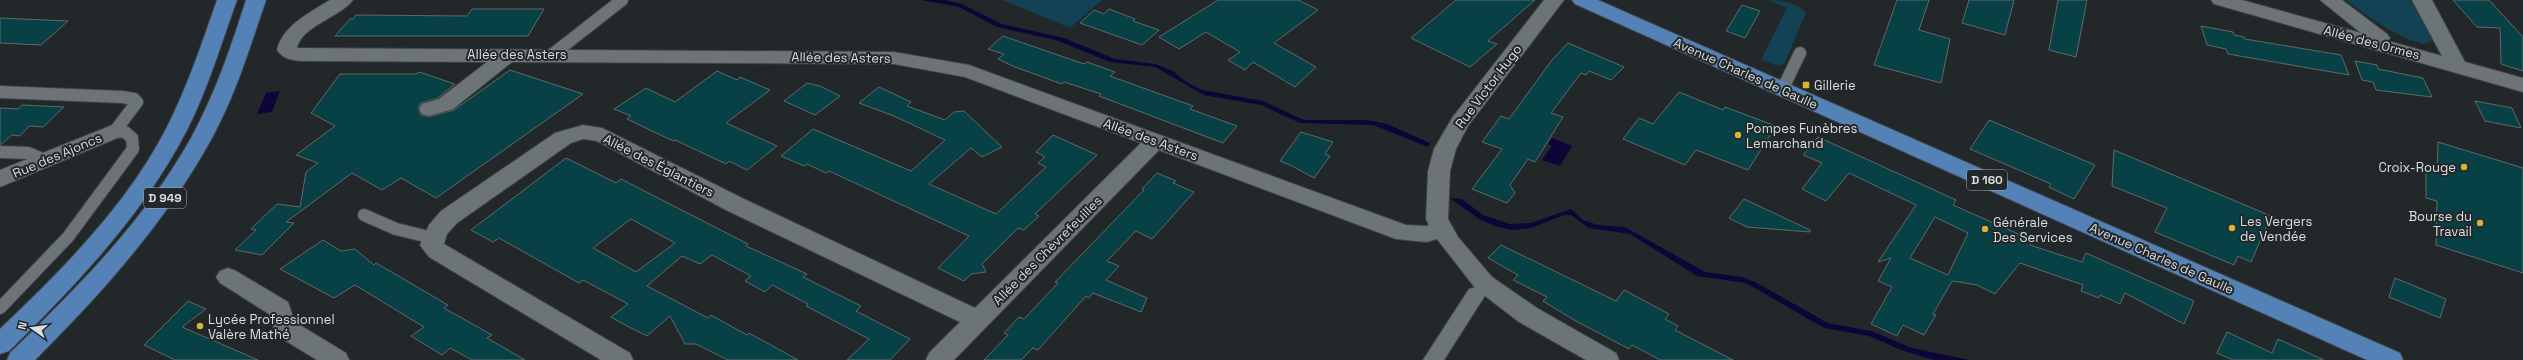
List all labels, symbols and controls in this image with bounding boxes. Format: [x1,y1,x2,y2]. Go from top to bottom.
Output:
street label: Allée des Ormes [2322,21,2422,64]
street label: Avenue Charles de Gaulle [1671,34,1821,113]
street label: Rue Victor Hugo [1451,41,1525,132]
street label: Allée des Asters [467,46,567,63]
street label: Allée des Asters [791,48,891,67]
place label: Gillerie [1814,77,1856,94]
marker: Gillerie [1801,80,1811,90]
street label: Allée des Asters [1101,114,1201,164]
place label: Pompes Funèbres Lemarchand [1746,120,1857,152]
street label: Rue des Ajoncs [10,129,105,182]
street label: Allée des Églantiers [600,130,717,201]
marker: Pompes Funèbres Lemarchand [1733,130,1743,140]
place label: Croix-Rouge [2378,159,2456,176]
marker: Croix-Rouge [2459,162,2469,172]
road number: D 160 [1967,170,2007,190]
road number: D 949 [144,188,186,208]
street label: Allée des Chèvrefeuilles [989,192,1106,309]
place label: Bourse du Travail [2408,208,2472,240]
place label: Les Vergers de Vendée [2240,213,2313,245]
place label: Générale Des Services [1993,214,2073,246]
marker: Bourse du Travail [2475,218,2485,228]
street label: Avenue Charles de Gaulle [2087,219,2237,298]
marker: Les Vergers de Vendée [2227,223,2237,233]
marker: Générale Des Services [1980,224,1990,234]
north arrow [12,308,52,348]
place label: Lycée Professionnel Valère Mathé [208,311,335,343]
text: N [15,320,30,331]
marker: Lycée Professionnel Valère Mathé [195,321,205,331]

